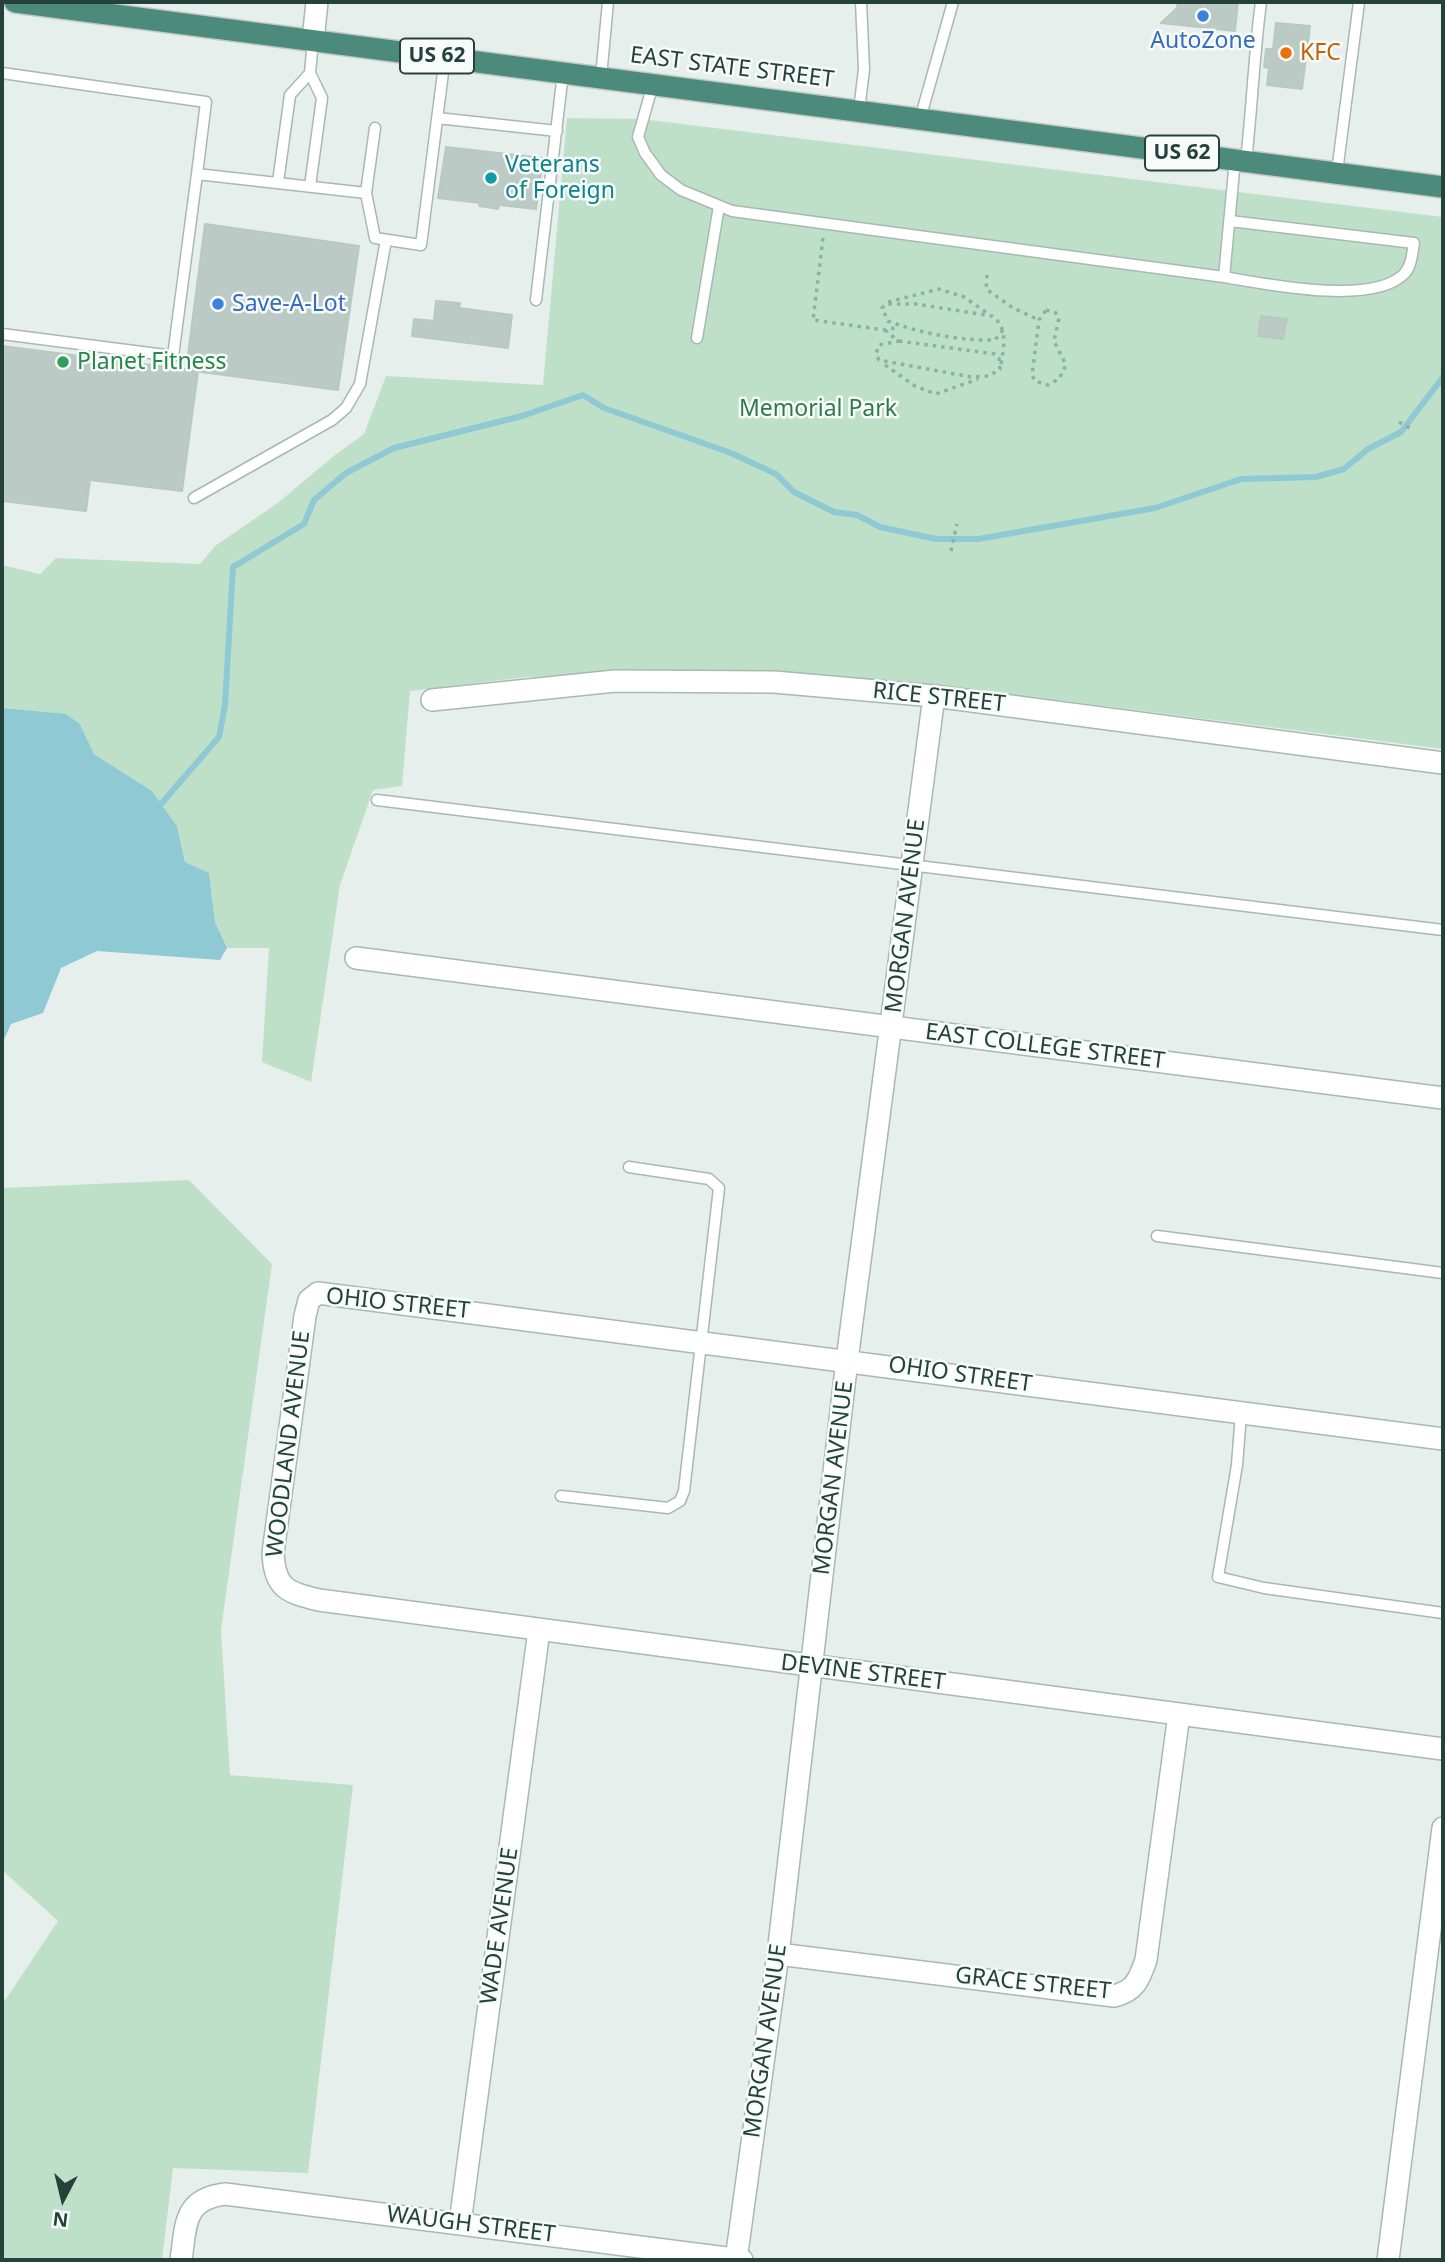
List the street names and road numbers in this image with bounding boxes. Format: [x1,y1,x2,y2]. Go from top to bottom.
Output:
road number: US 62 [400,38,474,74]
street label: EAST STATE STREET [628,42,836,94]
road number: US 62 [1145,136,1219,170]
street label: RICE STREET [871,677,1007,719]
street label: MORGAN AVENUE [880,817,932,1015]
street label: EAST COLLEGE STREET [924,1019,1166,1075]
street label: OHIO STREET [325,1283,471,1325]
street label: WOODLAND AVENUE [261,1329,317,1559]
street label: OHIO STREET [886,1351,1034,1399]
street label: MORGAN AVENUE [808,1379,860,1577]
street label: DEVINE STREET [779,1649,947,1697]
street label: WADE AVENUE [475,1846,525,2006]
street label: MORGAN AVENUE [739,1942,793,2140]
street label: GRACE STREET [954,1962,1112,2006]
street label: WAUGH STREET [385,2201,557,2249]

